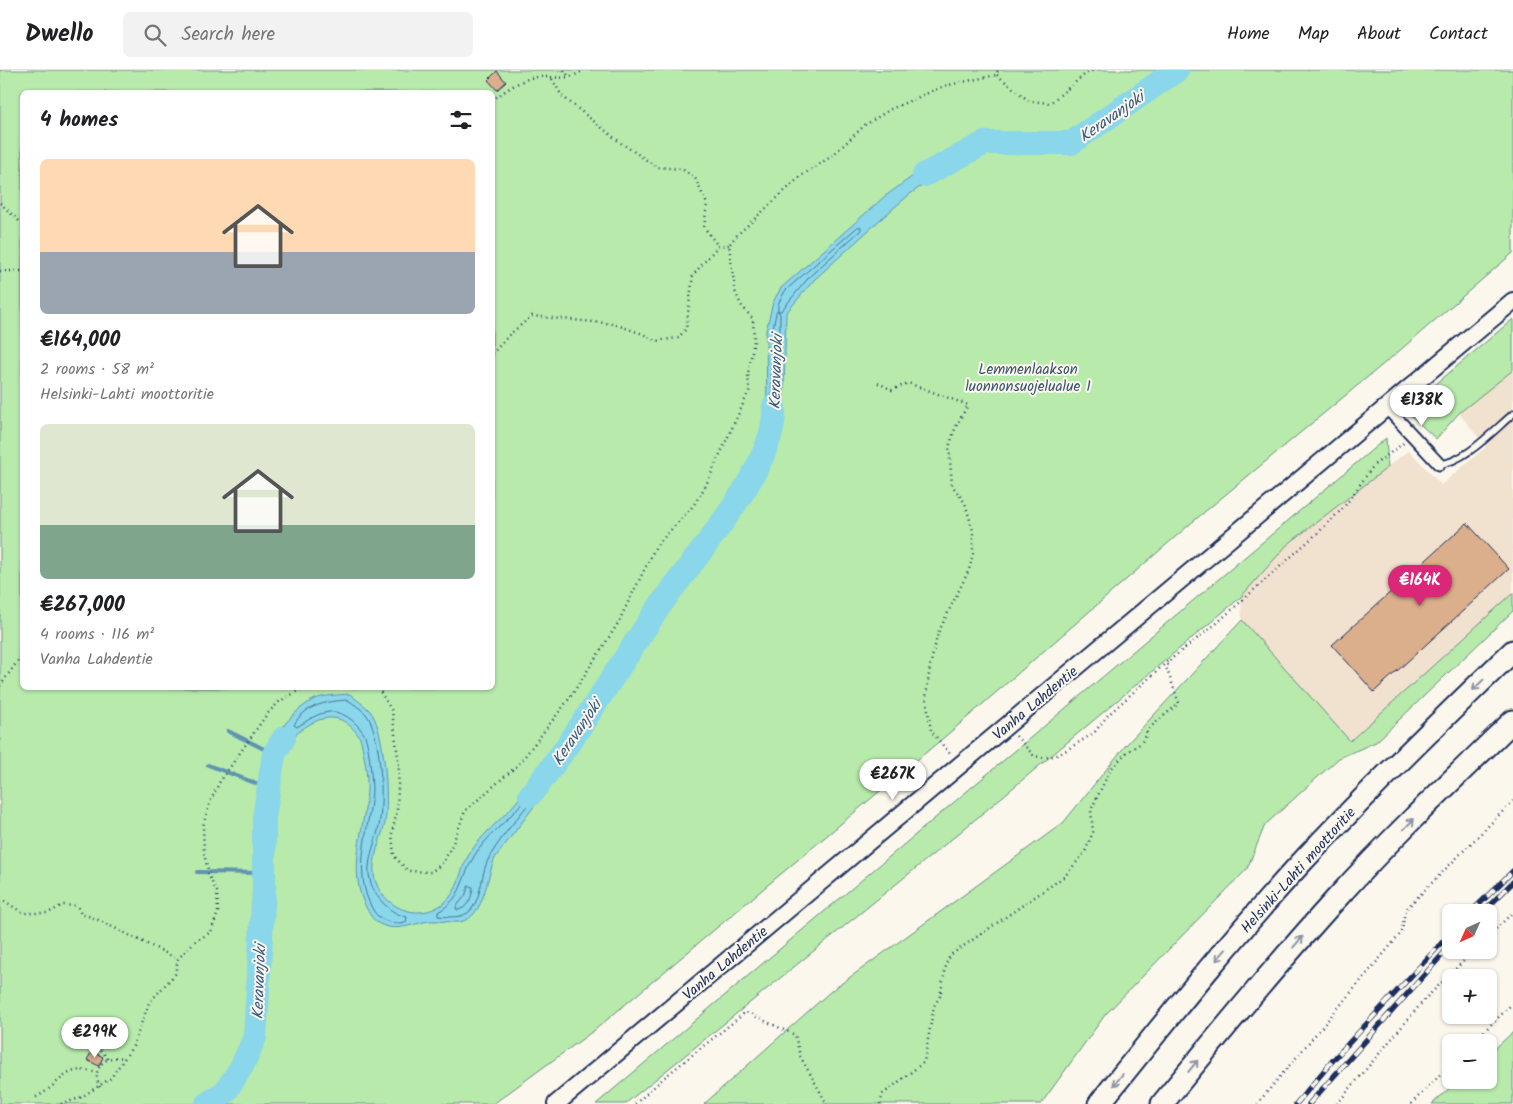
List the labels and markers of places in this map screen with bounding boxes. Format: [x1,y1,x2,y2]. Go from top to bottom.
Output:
pin: €138K [1387,384,1457,427]
pin: €164K [1385,564,1455,607]
pin: €267K [858,758,928,801]
pin: €299K [60,1016,130,1059]

